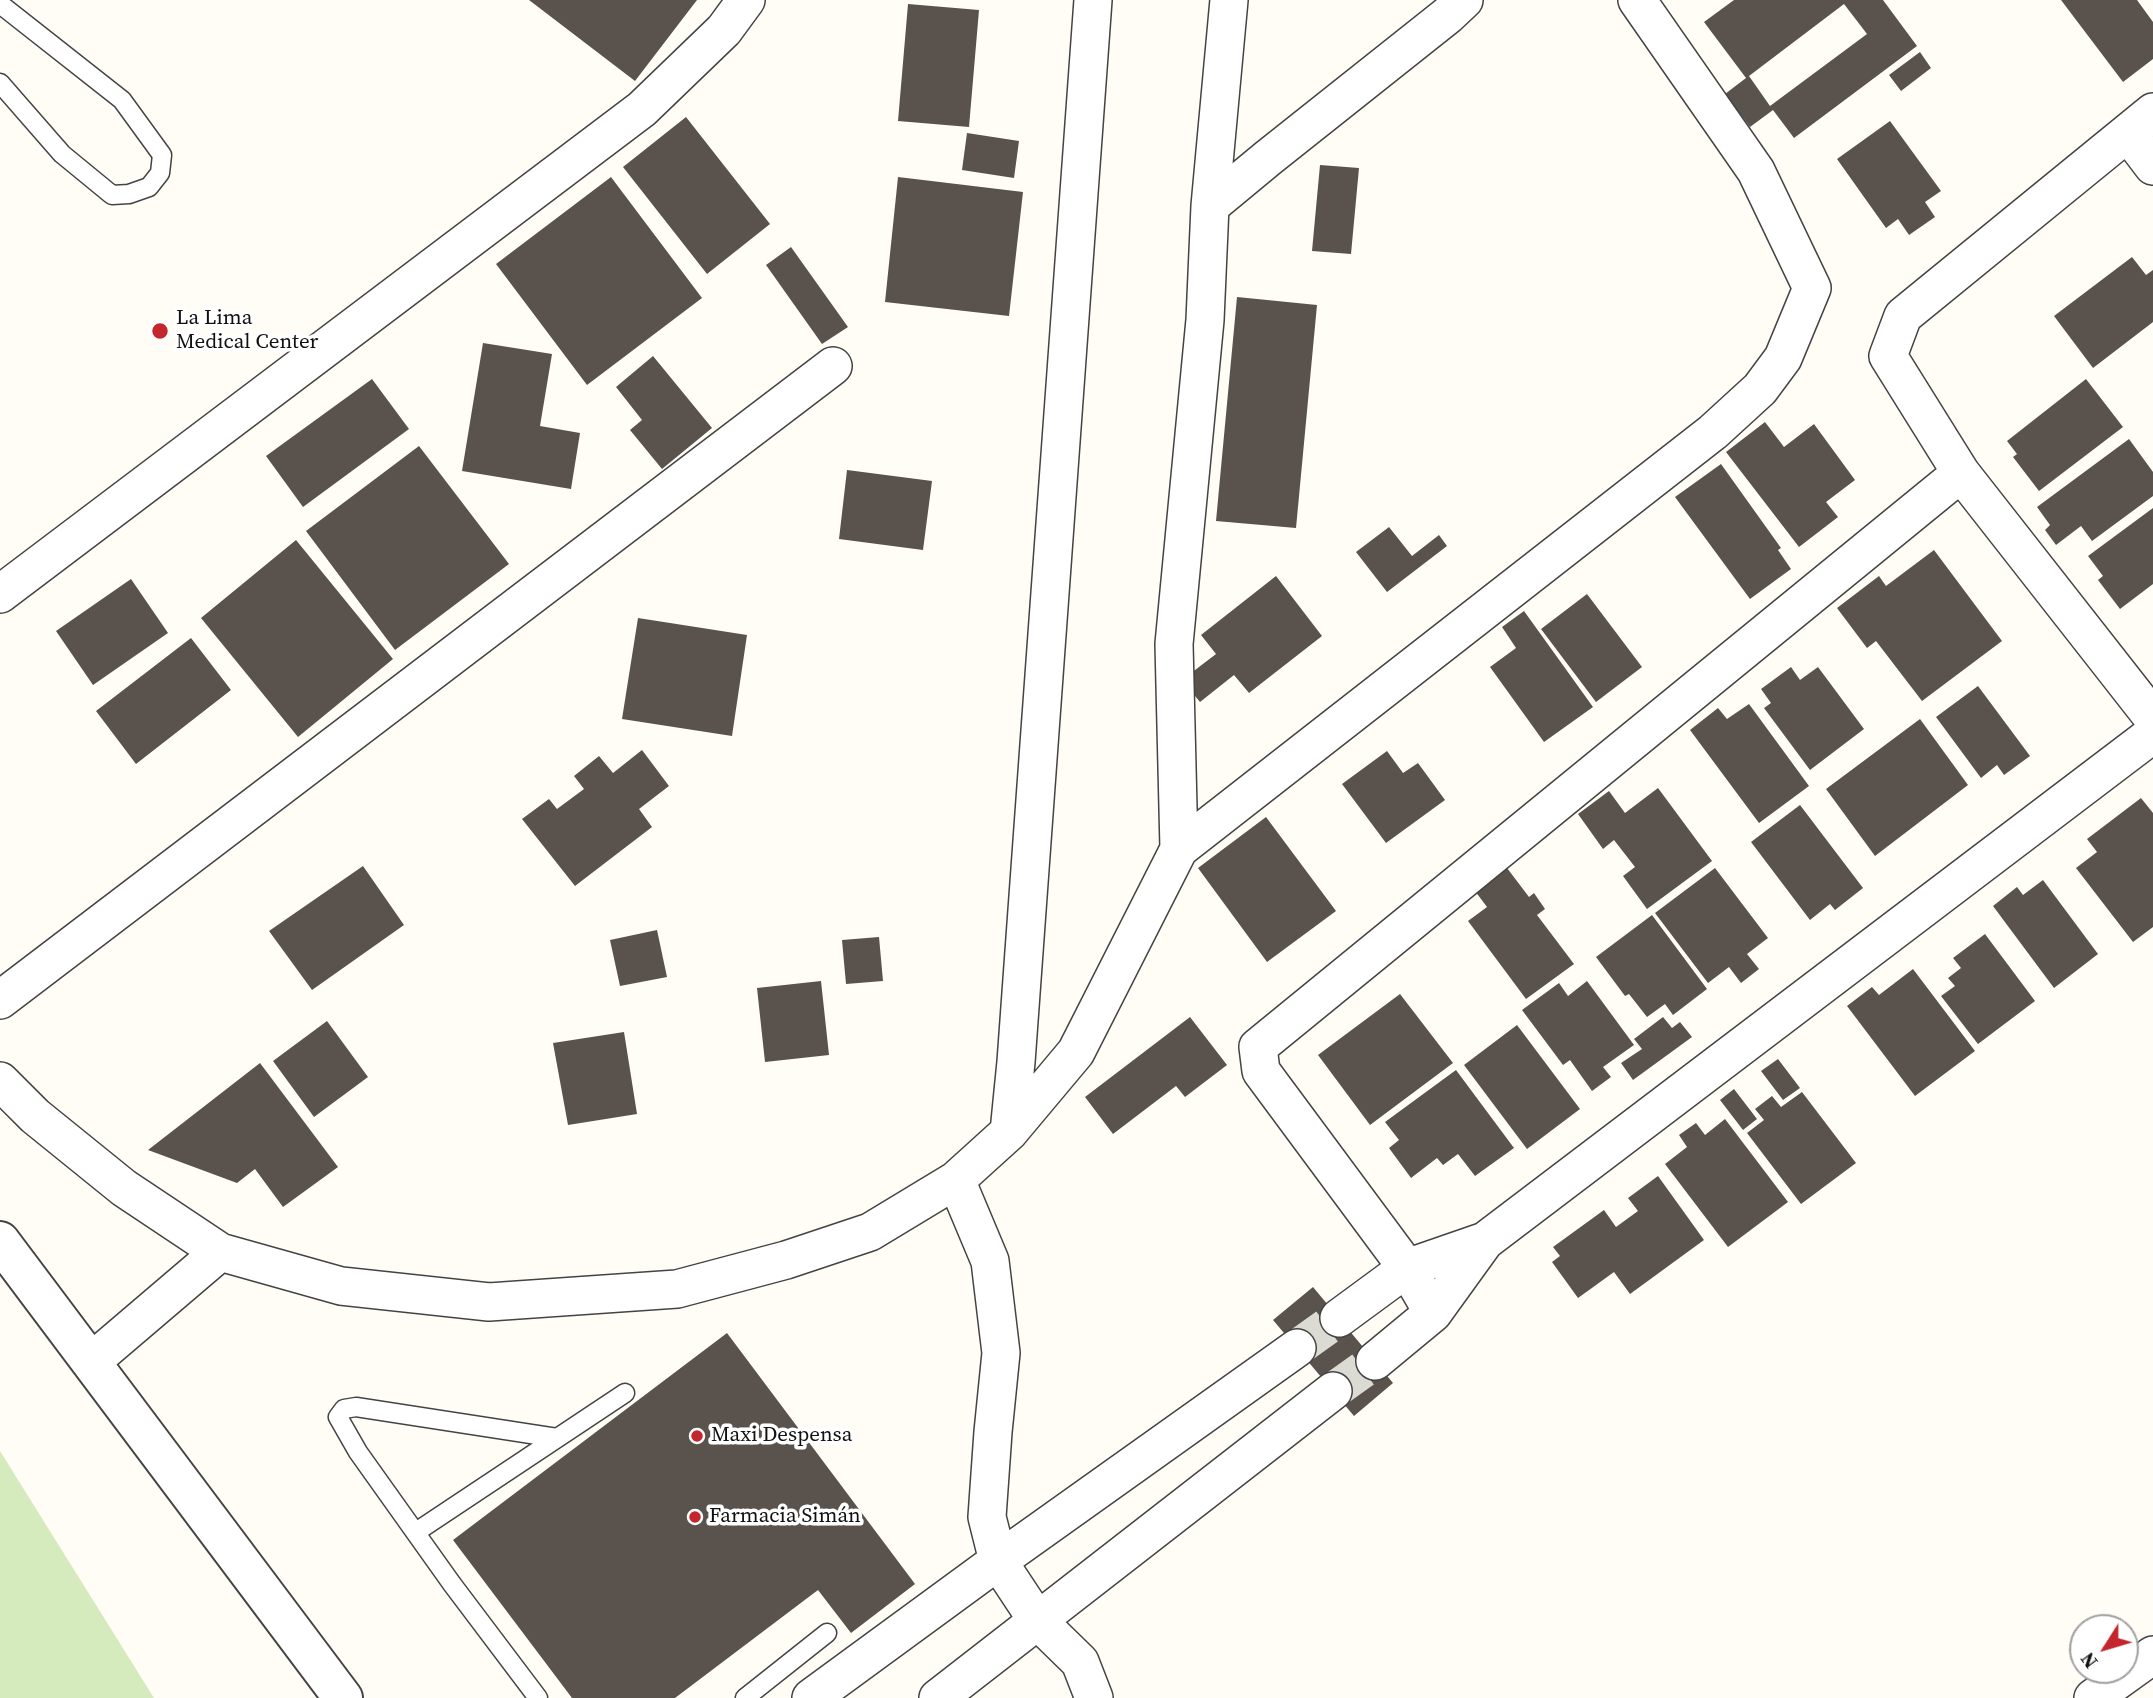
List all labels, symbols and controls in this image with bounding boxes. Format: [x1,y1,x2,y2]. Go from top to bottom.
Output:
place label: La Lima Medical Center [176,306,318,356]
marker: La Lima Medical Center [150,321,170,341]
place label: Maxi Despensa [711,1423,852,1449]
marker: Maxi Despensa [689,1428,705,1444]
place label: Farmacia Simán [709,1504,861,1530]
marker: Farmacia Simán [687,1509,703,1525]
north arrow [2069,1614,2139,1684]
text: N [2074,1647,2103,1674]

